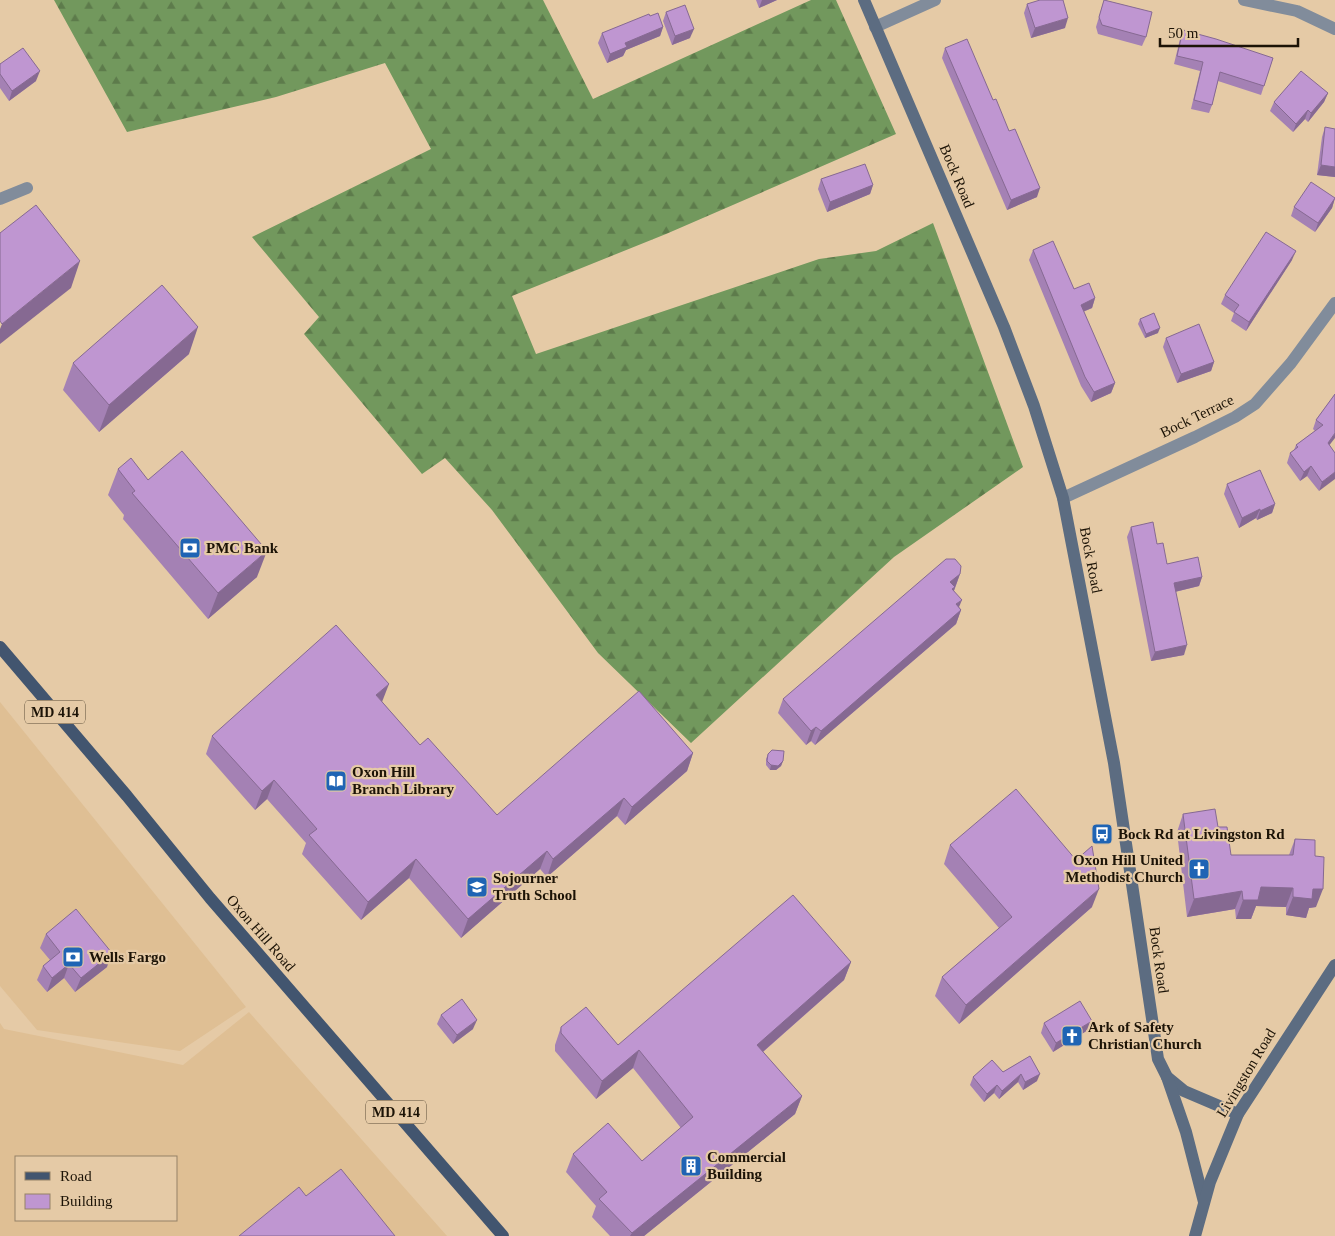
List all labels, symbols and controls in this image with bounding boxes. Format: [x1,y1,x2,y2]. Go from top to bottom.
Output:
scale bar [1160,15,1298,47]
text: 50 m [1168,25,1199,41]
street label: Bock Road [937,142,978,210]
street label: Bock Terrace [1158,391,1237,441]
street label: Bock Road [1077,526,1105,595]
bank icon: PMC Bank [178,536,202,560]
place label: PMC Bank [206,540,279,556]
road number: MD 414 [25,700,85,724]
place label: Oxon Hill Branch Library [352,764,455,797]
library icon: Oxon Hill Branch Library [324,769,348,793]
bus stop icon: Bock Rd at Livingston Rd [1090,822,1114,846]
place label: Bock Rd at Livingston Rd [1118,826,1285,842]
place label: Oxon Hill United Methodist Church [1065,852,1184,885]
church icon: Oxon Hill United Methodist Church [1187,857,1211,881]
place label: Sojourner Truth School [493,870,577,903]
school or university icon: Sojourner Truth School [465,875,489,899]
street label: Oxon Hill Road [224,892,299,975]
street label: Bock Road [1146,926,1172,995]
bank icon: Wells Fargo [61,945,85,969]
place label: Wells Fargo [89,949,166,965]
place label: Ark of Safety Christian Church [1088,1019,1202,1052]
church icon: Ark of Safety Christian Church [1060,1024,1084,1048]
street label: Livingston Road [1213,1025,1279,1120]
road number: MD 414 [366,1100,426,1124]
place label: Commercial Building [707,1149,786,1182]
building icon: Commercial Building [679,1154,703,1178]
legend [15,1156,178,1221]
text: Road [60,1168,92,1184]
text: Building [60,1193,113,1209]

